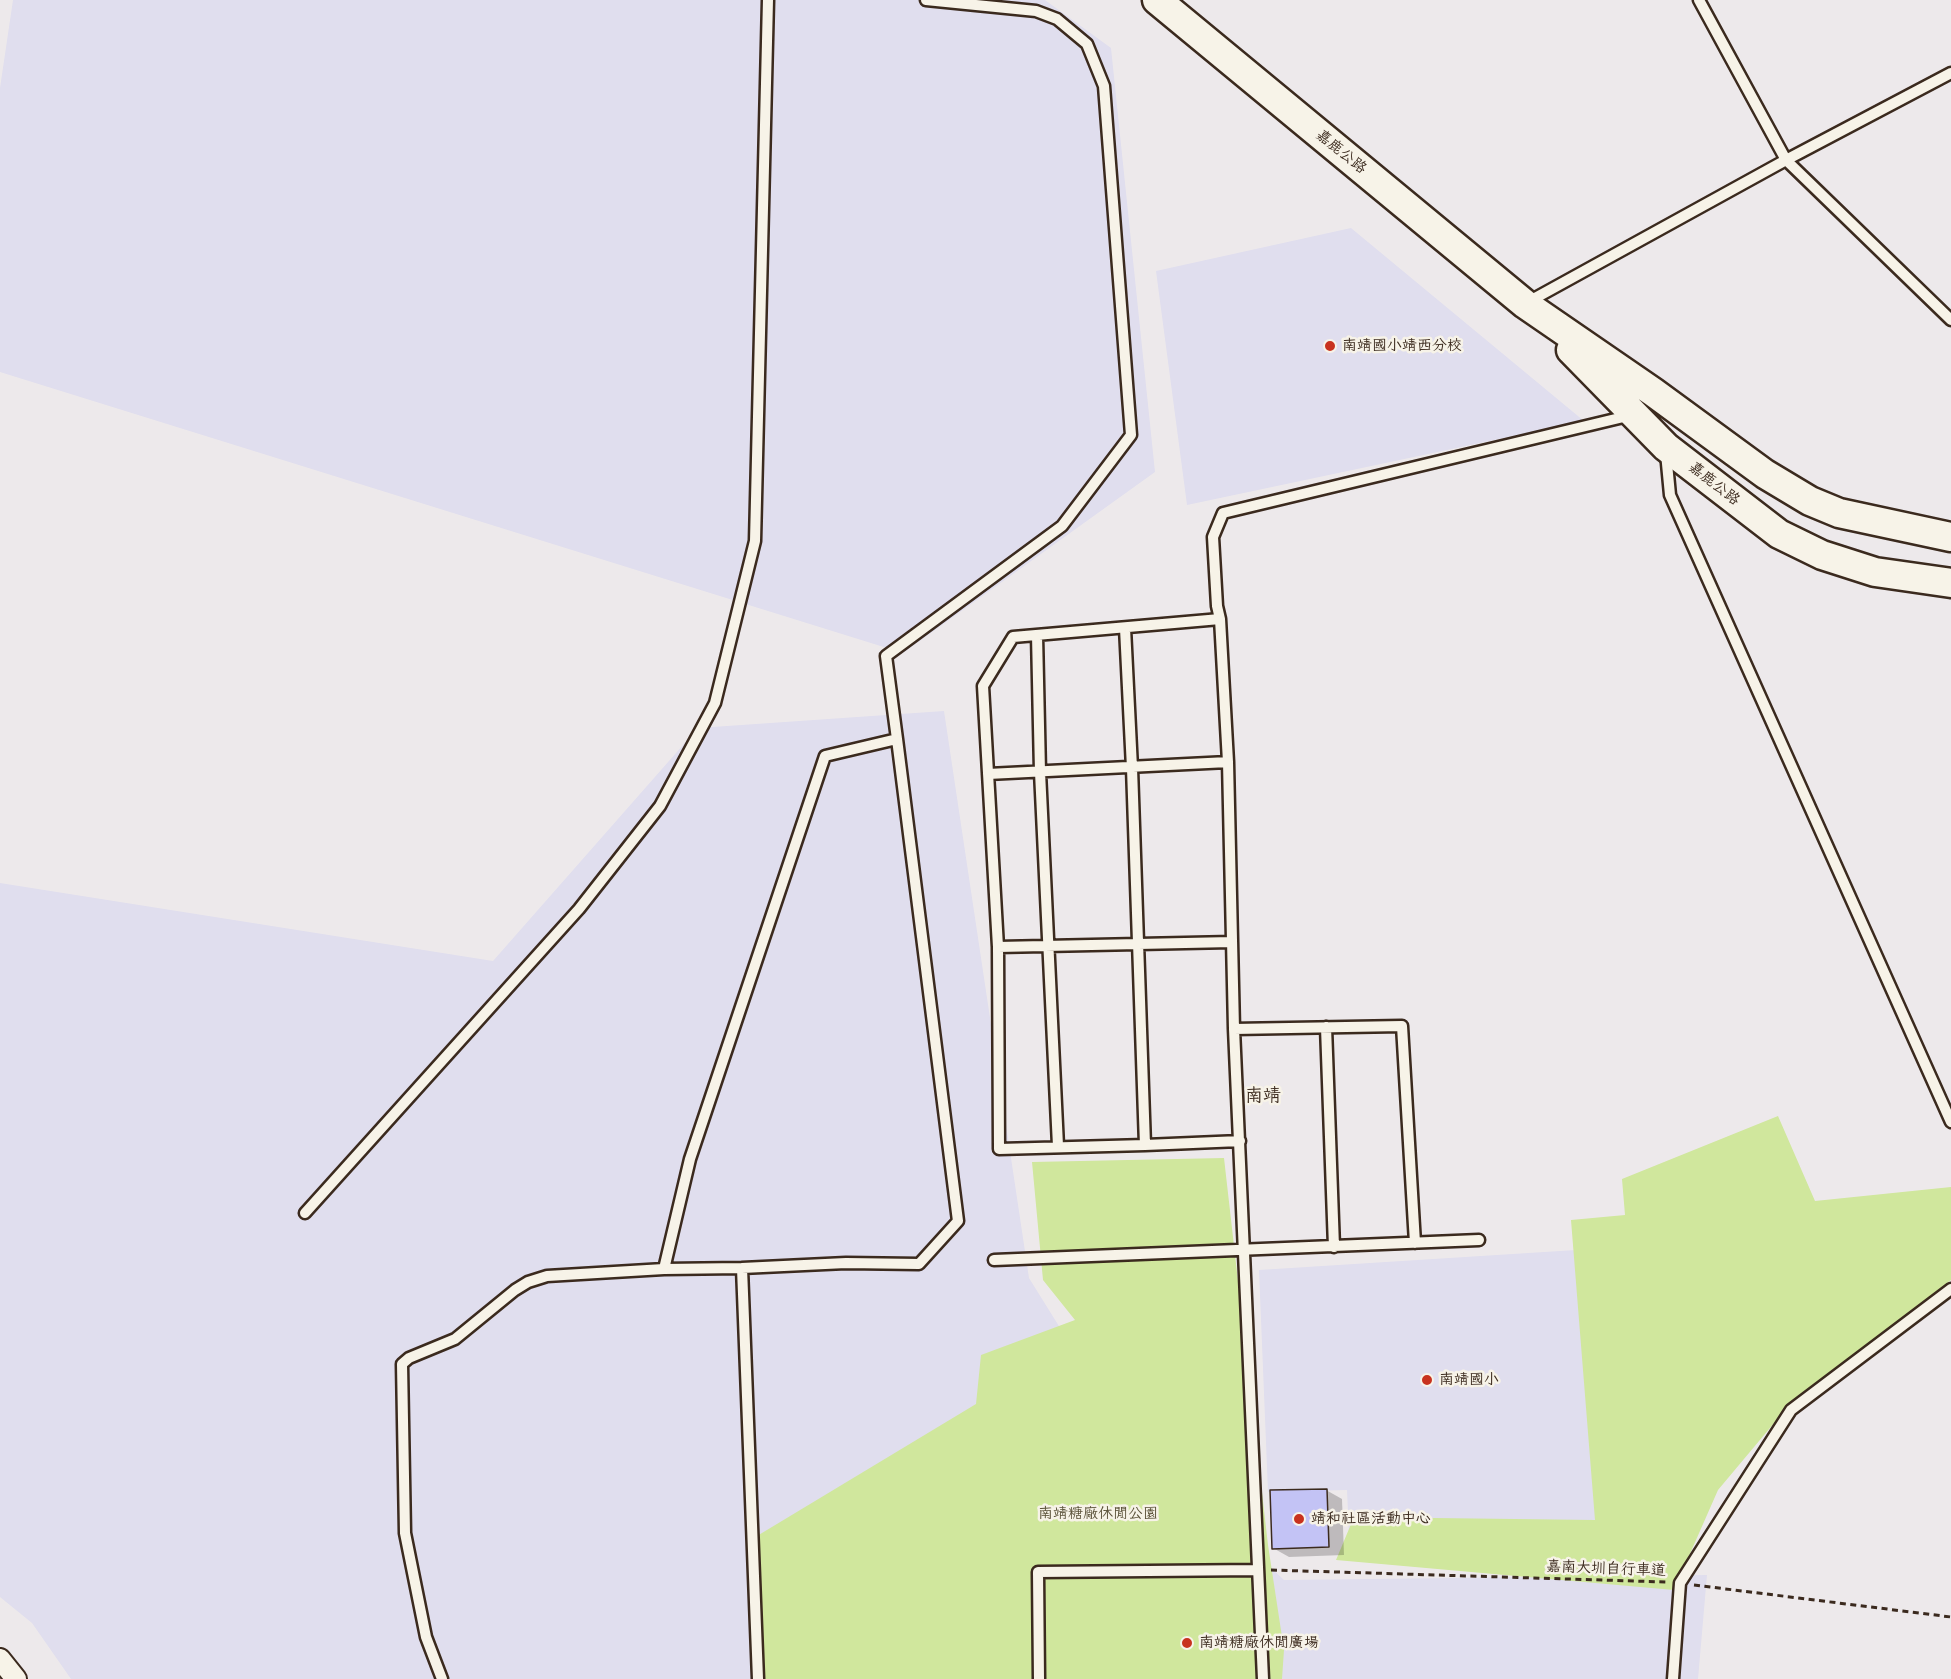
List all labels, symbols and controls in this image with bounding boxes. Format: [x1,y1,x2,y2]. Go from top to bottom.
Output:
street label: 嘉鹿公路 [1312,126,1370,178]
place label: 南靖國小靖西分校 [1342,337,1462,355]
marker: 南靖國小靖西分校 [1323,339,1337,353]
street label: 嘉鹿公路 [1685,458,1743,510]
district label: 南靖 [1245,1085,1281,1107]
place label: 南靖國小 [1439,1371,1499,1389]
marker: 南靖國小 [1420,1373,1434,1387]
park label: 南靖糖廠休閒公園 [1038,1505,1158,1523]
place label: 靖和社區活動中心 [1311,1510,1431,1528]
marker: 靖和社區活動中心 [1292,1512,1306,1526]
street label: 嘉南大圳自行車道 [1546,1558,1666,1580]
place label: 南靖糖廠休閒廣場 [1199,1634,1319,1652]
marker: 南靖糖廠休閒廣場 [1180,1636,1194,1650]

